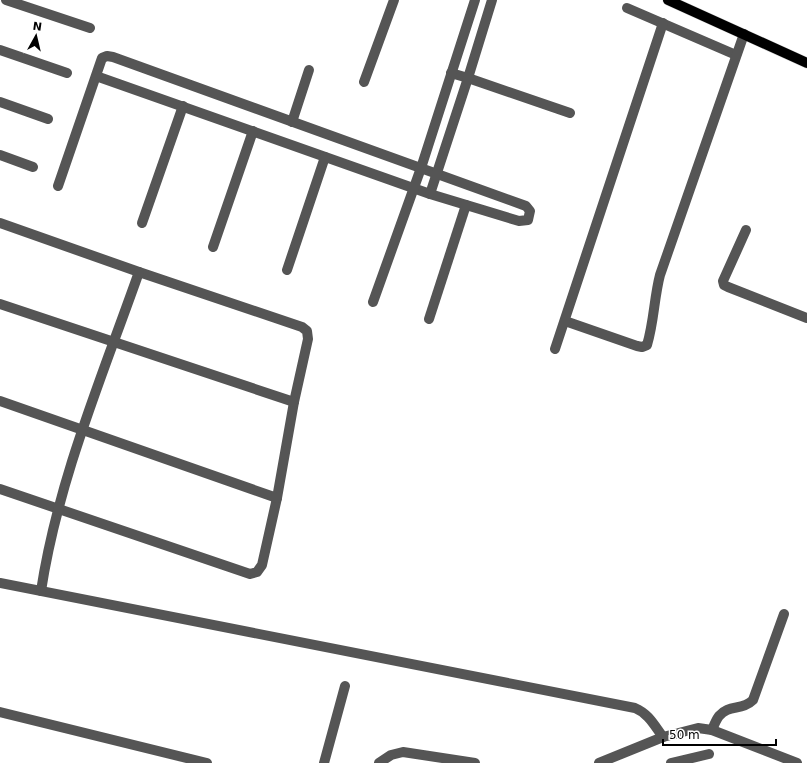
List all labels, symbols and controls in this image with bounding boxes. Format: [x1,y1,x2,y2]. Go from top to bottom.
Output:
north arrow [16,16,56,56]
text: N [32,20,43,34]
scale bar [663,721,776,747]
text: 50 m [669,728,700,742]

